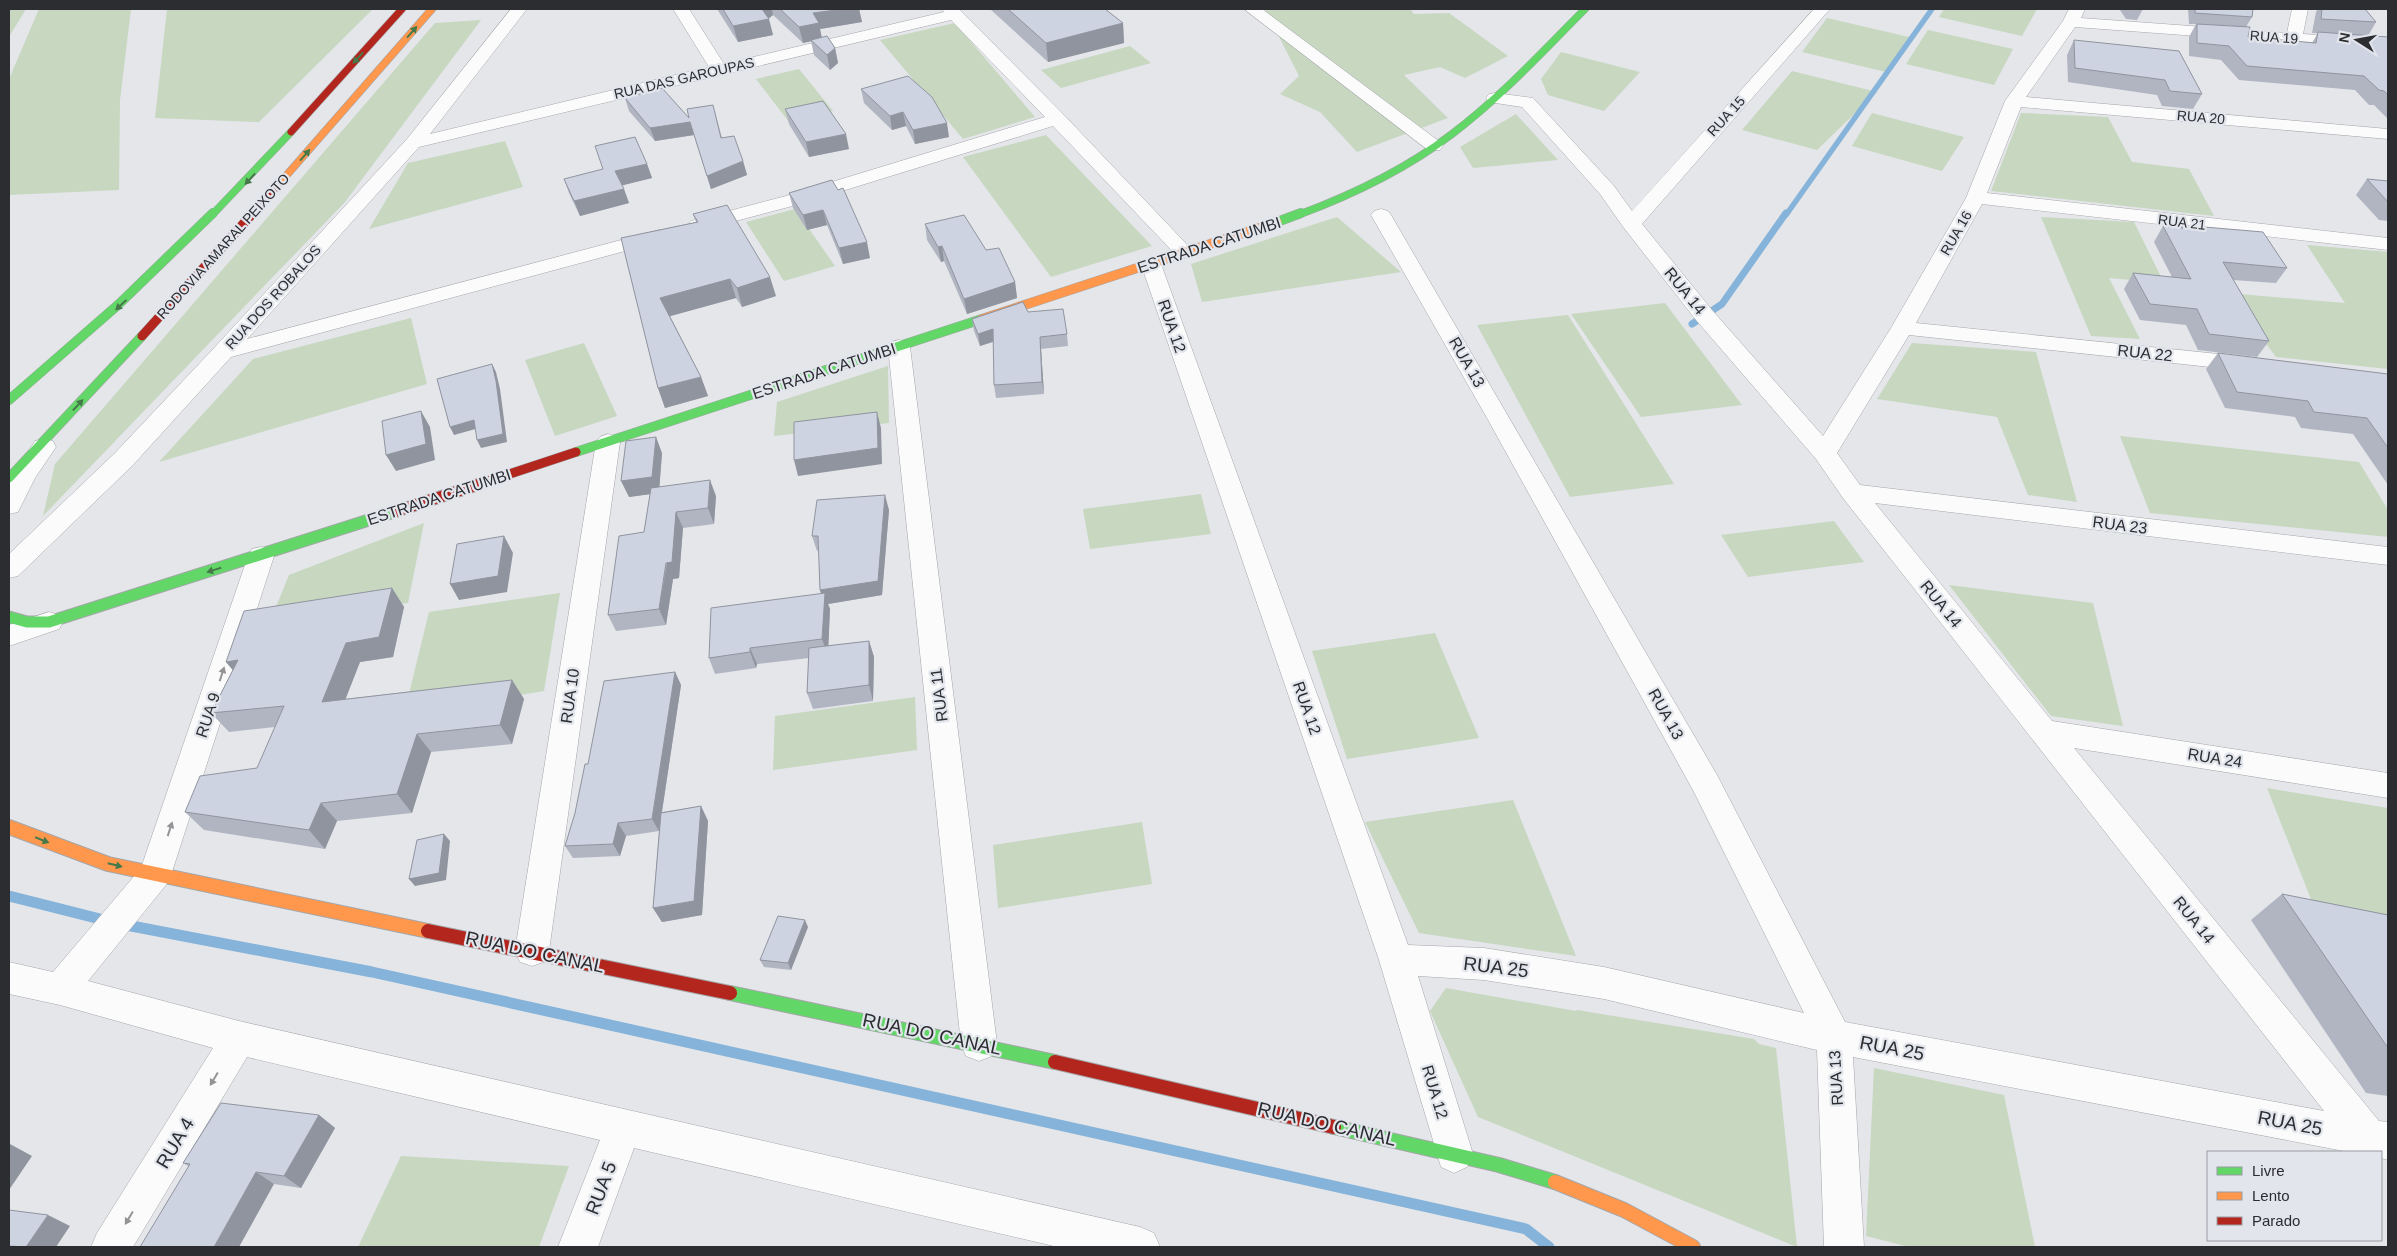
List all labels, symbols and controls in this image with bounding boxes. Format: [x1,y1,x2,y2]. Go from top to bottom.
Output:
north arrow [2332,15,2382,65]
one-way arrow [406,26,417,39]
street label: RUA 19 [2249,27,2299,47]
text: N [2335,31,2353,44]
one-way arrow [353,52,364,65]
street label: RUA DAS GAROUPAS [612,54,756,102]
street label: RUA 15 [1704,93,1748,139]
street label: RUA 20 [2176,107,2226,127]
one-way arrow [299,149,311,161]
street label: RODOVIA AMARAL PEIXOTO [154,170,293,322]
one-way arrow [244,173,256,185]
street label: RUA 16 [1937,208,1975,258]
street label: RUA 21 [2157,211,2207,233]
street label: ESTRADA CATUMBI [1135,214,1283,276]
street label: RUA DOS ROBALOS [222,242,324,352]
street label: RUA 14 [1661,264,1709,318]
street label: RUA 12 [1155,297,1189,355]
one-way arrow [116,299,128,311]
street label: RUA 13 [1446,334,1488,390]
street label: ESTRADA CATUMBI [750,340,898,402]
street label: RUA 22 [2117,342,2173,364]
one-way arrow [73,398,84,411]
street label: ESTRADA CATUMBI [365,466,513,528]
street label: RUA 23 [2092,513,2149,537]
one-way arrow [207,567,222,575]
street label: RUA 14 [1917,577,1965,631]
one-way arrow [218,667,226,682]
street label: RUA 10 [558,667,582,724]
street label: RUA 11 [927,667,951,723]
street label: RUA 12 [1290,679,1324,737]
street label: RUA 13 [1645,686,1687,742]
street label: RUA 9 [193,690,223,740]
street label: RUA 24 [2186,745,2244,771]
one-way arrow [167,821,175,836]
one-way arrow [35,836,49,844]
one-way arrow [107,861,122,869]
street label: RUA 14 [2170,893,2218,947]
street label: RUA DO CANAL [464,927,606,977]
street label: RUA 25 [1462,953,1530,981]
street label: RUA DO CANAL [861,1009,1003,1059]
street label: RUA 25 [1858,1031,1926,1065]
street label: RUA 13 [1826,1050,1846,1106]
street label: RUA 12 [1419,1063,1451,1121]
one-way arrow [209,1073,218,1086]
street label: RUA DO CANAL [1256,1098,1398,1150]
street label: RUA 25 [2256,1106,2324,1140]
street label: RUA 4 [152,1114,198,1172]
legend [2207,1151,2382,1241]
street label: RUA 5 [581,1159,621,1217]
text: Livre [2252,1162,2285,1179]
text: Lento [2252,1187,2290,1204]
one-way arrow [124,1211,133,1225]
text: Parado [2252,1212,2300,1229]

